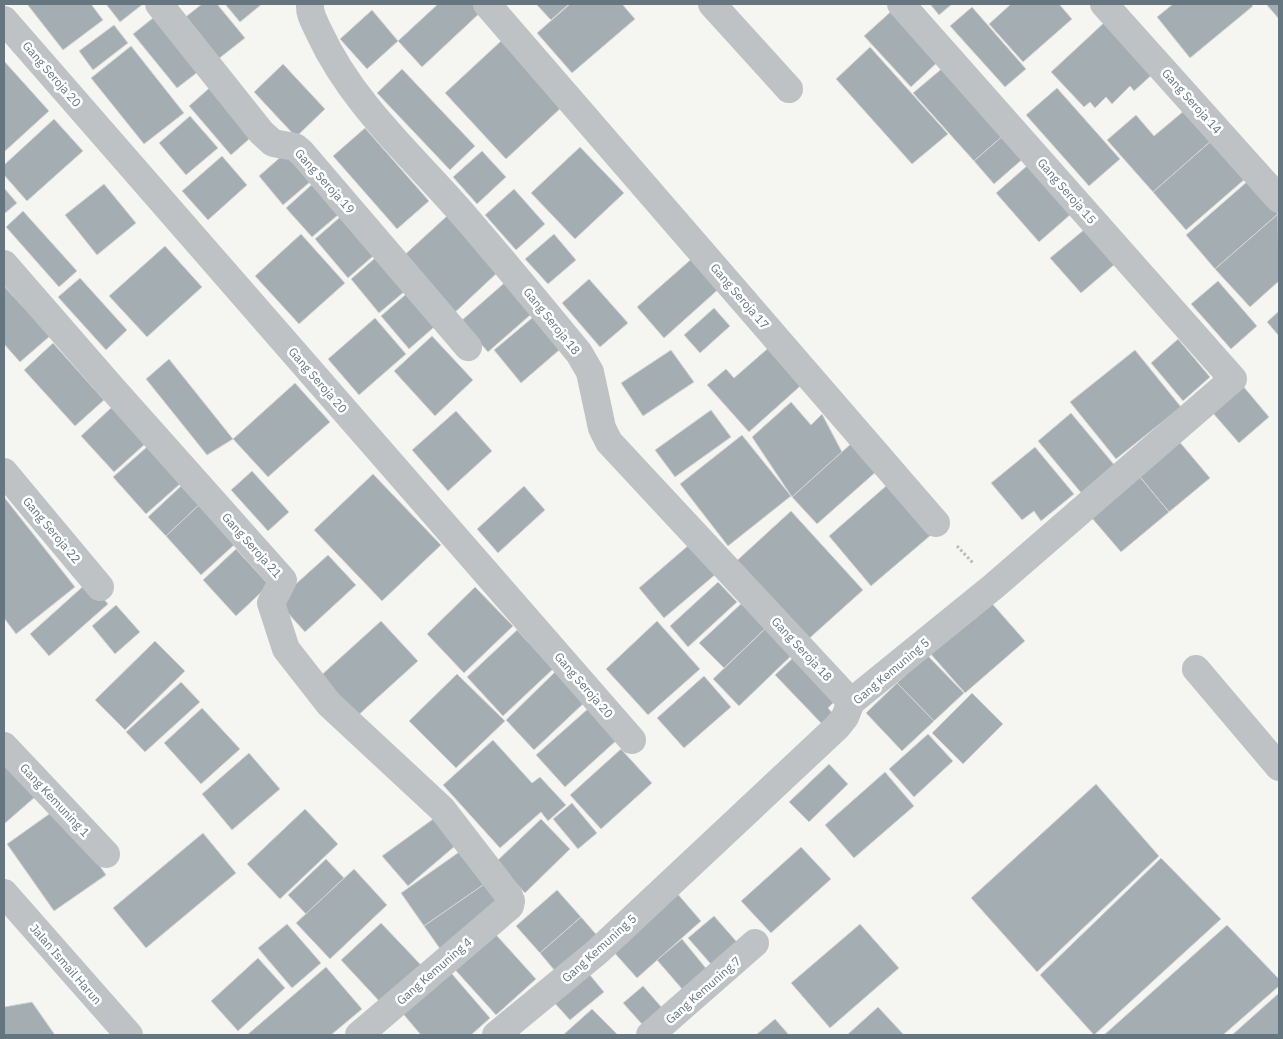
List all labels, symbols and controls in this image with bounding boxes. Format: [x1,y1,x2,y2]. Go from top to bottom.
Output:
street label: Gang Seroja 20 [19,38,85,110]
street label: Gang Seroja 14 [1159,66,1225,136]
street label: Gang Seroja 19 [292,146,358,216]
street label: Gang Seroja 15 [1034,155,1100,227]
street label: Gang Seroja 17 [707,260,773,332]
street label: Gang Seroja 18 [520,284,584,358]
street label: Gang Seroja 20 [285,344,351,416]
street label: Gang Seroja 22 [20,494,84,566]
street label: Gang Seroja 21 [219,510,285,580]
street label: Gang Seroja 18 [769,614,835,684]
street label: Gang Kemuning 5 [850,635,932,707]
street label: Gang Seroja 20 [551,649,617,721]
street label: Gang Kemuning 1 [17,760,93,840]
street label: Gang Kemuning 5 [559,911,639,985]
street label: Jalan Ismail Harun [27,921,105,1007]
street label: Gang Kemuning 4 [393,934,475,1008]
street label: Gang Kemuning 7 [662,953,744,1027]

